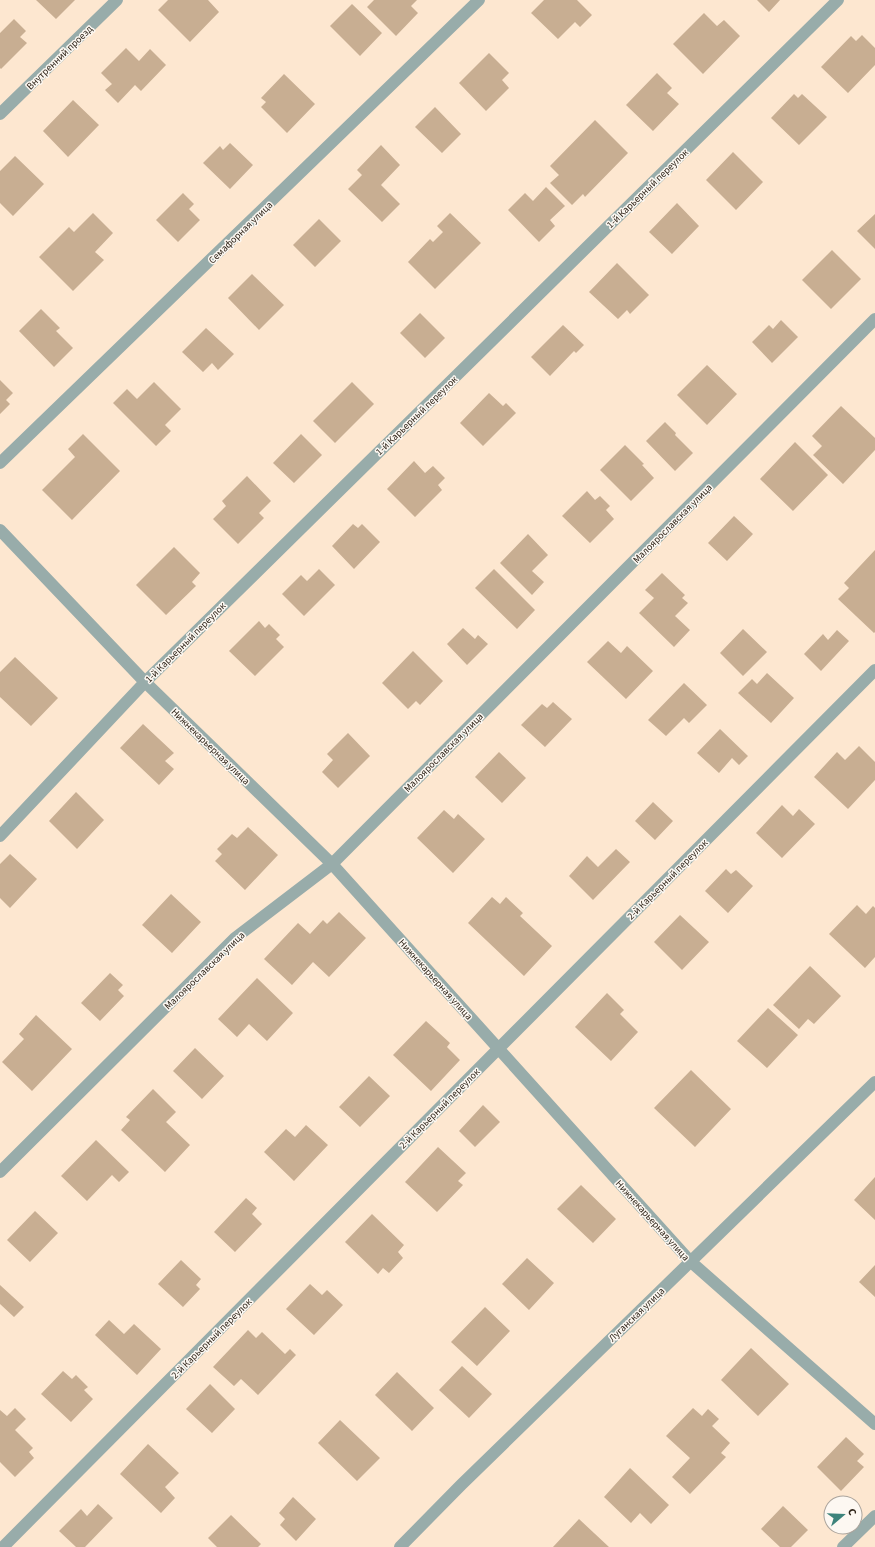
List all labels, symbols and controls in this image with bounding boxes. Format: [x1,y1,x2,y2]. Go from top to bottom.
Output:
street label: Внутренний проезд [23,22,96,93]
street label: 1-й Карьерный переулок [604,146,692,232]
street label: Семафорная улица [205,198,276,267]
street label: 1-й Карьерный переулок [373,373,461,459]
street label: Малоярославская улица [630,481,716,567]
street label: 1-й Карьерный переулок [142,599,229,686]
street label: Нижнекарьерная улица [168,705,253,788]
street label: Малоярославская улица [401,710,487,796]
street label: 2-й Карьерный переулок [624,836,711,923]
street label: Малоярославская улица [161,928,248,1013]
street label: Нижнекарьерная улица [395,936,475,1023]
street label: 2-й Карьерный переулок [396,1065,483,1152]
street label: Нижнекарьерная улица [612,1177,692,1264]
street label: Луганская улица [605,1284,668,1345]
street label: 2-й Карьерный переулок [168,1295,255,1382]
north arrow [823,1495,863,1535]
text: С [844,1506,860,1518]

